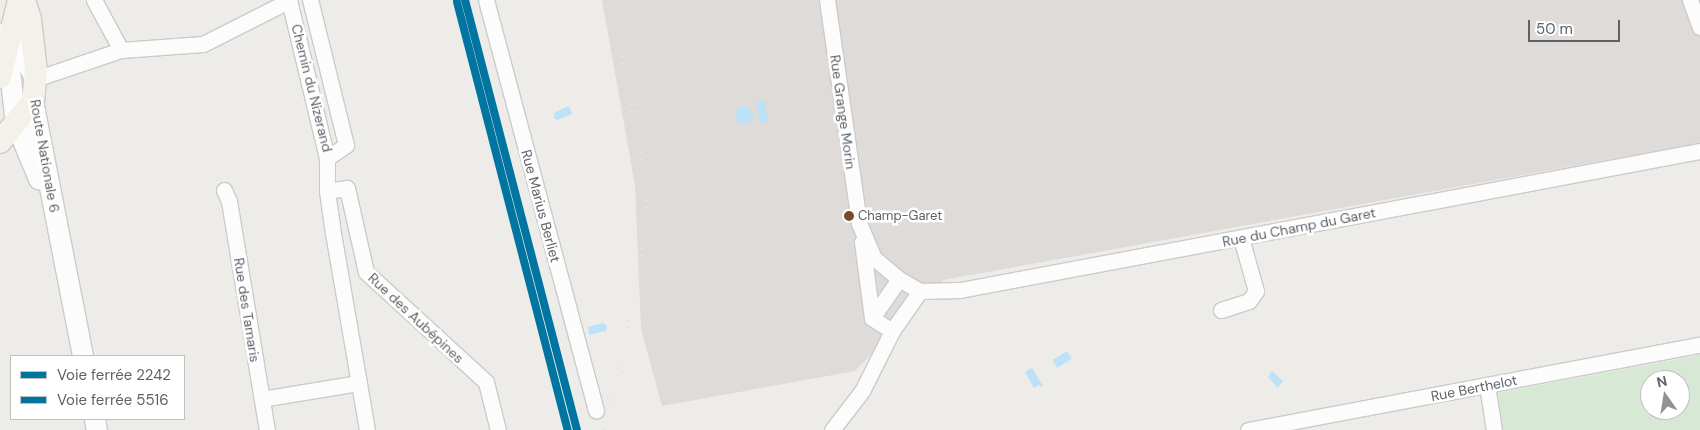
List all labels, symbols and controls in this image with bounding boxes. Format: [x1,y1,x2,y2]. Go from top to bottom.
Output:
scale bar [1530,10,1622,42]
text: 50 m [1536,19,1573,39]
street label: Chemin du Nizerand [288,22,336,154]
street label: Rue Grange Morin [827,54,859,170]
street label: Route Nationale 6 [27,98,63,214]
street label: Rue Marius Berliet [518,148,564,264]
street label: Rue du Champ du Garet [1221,204,1377,250]
place label: Champ-Garet [858,208,942,224]
marker: Champ-Garet [844,211,854,221]
street label: Rue des Tamaris [230,257,264,363]
street label: Rue des Aubépines [365,269,467,367]
legend [10,355,185,420]
text: Voie ferrée 2242 [57,365,171,385]
north arrow [1640,370,1690,420]
street label: Rue Berthelot [1429,371,1519,405]
text: N [1655,371,1669,391]
text: Voie ferrée 5516 [57,390,169,410]

